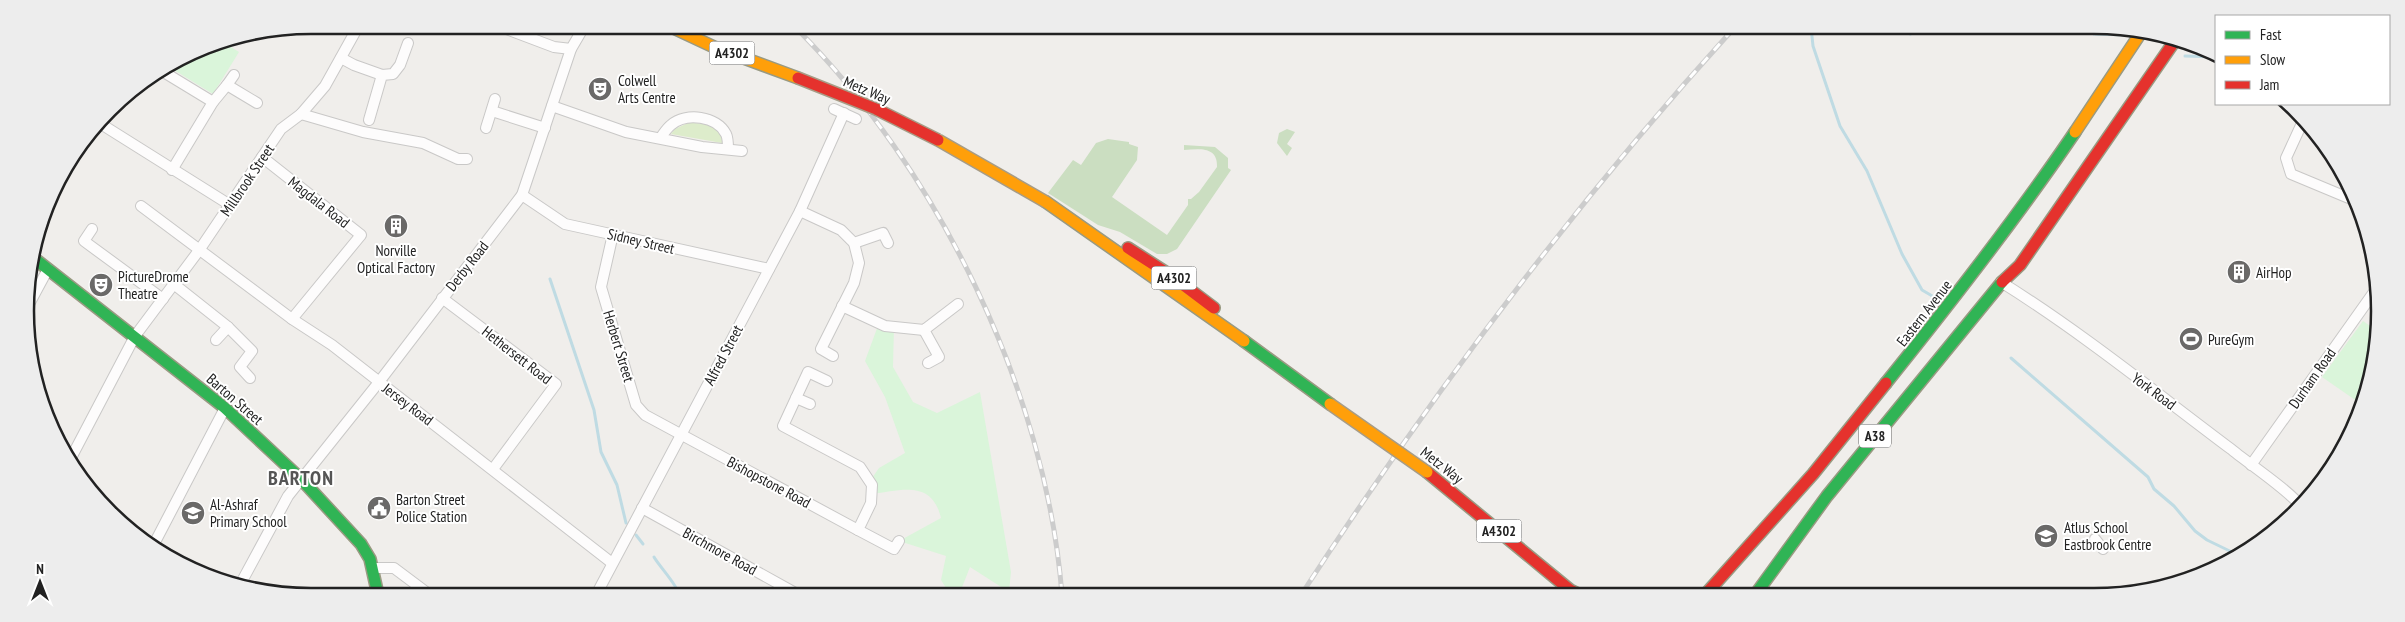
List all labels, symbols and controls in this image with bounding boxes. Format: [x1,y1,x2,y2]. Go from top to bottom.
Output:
legend [2215,15,2390,105]
text: Fast [2260,25,2281,44]
road number: A4302 [710,42,754,64]
text: Slow [2260,50,2285,69]
place label: Colwell Arts Centre [618,71,676,107]
street label: Metz Way [841,72,894,108]
text: Jam [2259,75,2279,94]
theatre icon: Colwell Arts Centre [587,76,613,102]
street label: Millbrook Street [216,140,278,220]
street label: Magdala Road [284,172,354,232]
building icon: Norville Optical Factory [383,213,409,239]
street label: Sidney Street [606,224,676,258]
street label: Derby Road [442,237,492,295]
place label: Norville Optical Factory [357,241,435,277]
building icon: AirHop [2226,259,2252,285]
place label: AirHop [2256,263,2292,282]
road number: A4302 [1152,266,1196,290]
place label: PictureDrome Theatre [118,267,189,303]
theatre icon: PictureDrome Theatre [88,272,114,298]
street label: Eastern Avenue [1892,276,1956,350]
street label: Herbert Street [599,308,639,384]
street label: Hethersett Road [478,322,556,388]
street label: Alfred Street [699,322,747,388]
sports icon: PureGym [2178,326,2204,352]
place label: PureGym [2208,330,2254,349]
street label: Durham Road [2284,344,2340,412]
street label: York Road [2128,368,2180,414]
street label: Barton Street [203,369,267,429]
street label: Jersey Road [378,378,437,429]
road number: A38 [1859,424,1891,448]
street label: Metz Way [1417,442,1467,488]
street label: Bishopstone Road [724,452,814,512]
district label: BARTON [268,465,334,491]
place label: Barton Street Police Station [396,490,467,526]
place label: Al-Ashraf Primary School [210,495,287,531]
public building icon: Barton Street Police Station [366,495,392,521]
school or university icon: Al-Ashraf Primary School [180,500,206,526]
place label: Atlus School Eastbrook Centre [2064,518,2152,554]
road number: A4302 [1476,520,1522,542]
street label: Birchmore Road [680,523,760,579]
school or university icon: Atlus School Eastbrook Centre [2033,523,2059,549]
north arrow [15,557,65,607]
text: N [36,560,44,578]

